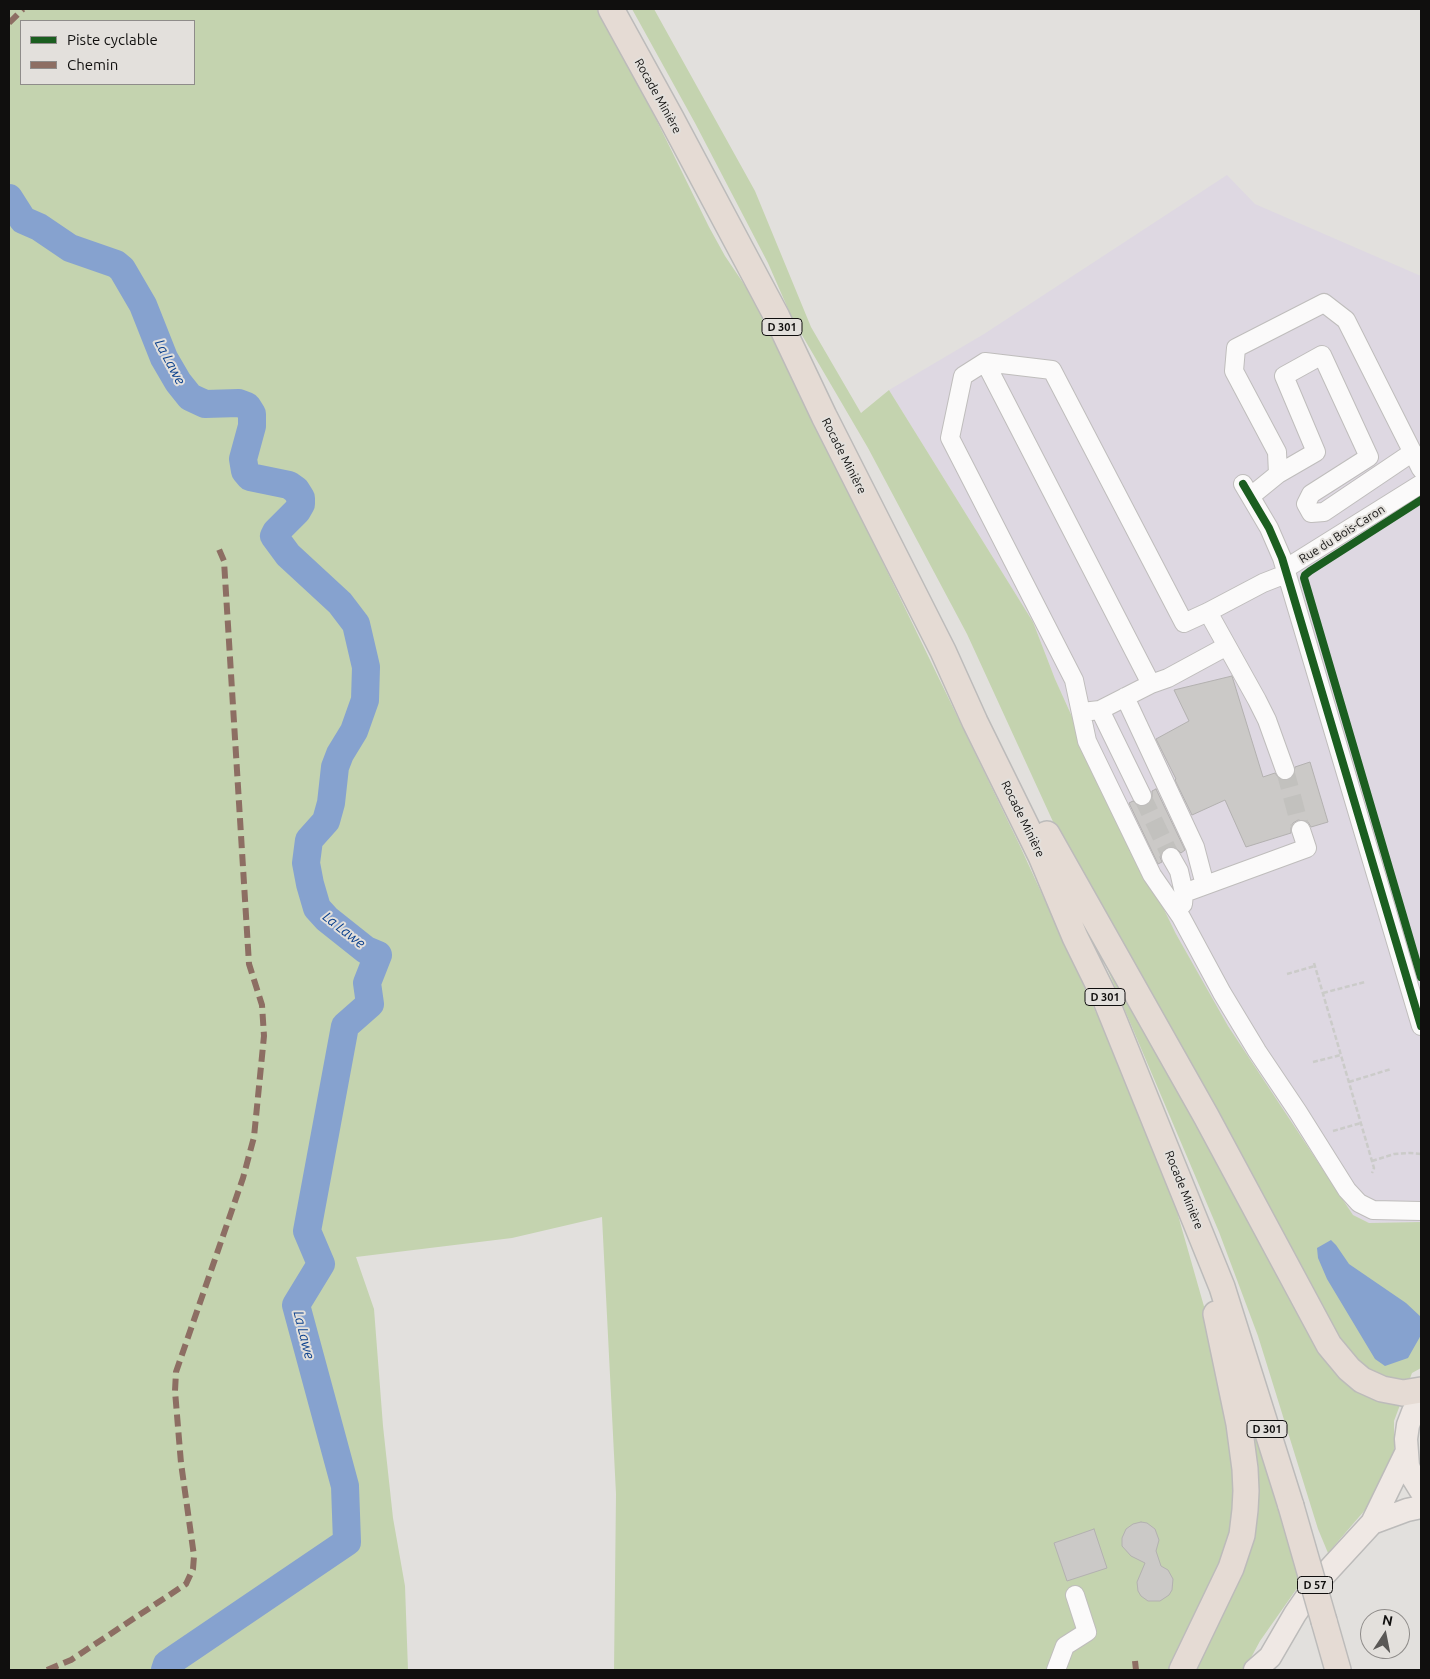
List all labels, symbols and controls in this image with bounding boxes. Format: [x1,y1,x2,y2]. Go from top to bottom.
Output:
legend [20,20,195,85]
text: Piste cyclable [67,31,158,48]
text: Chemin [67,56,118,73]
street label: Rocade Minière [631,56,685,136]
road number: D 301 [762,318,802,336]
water label: La Lawe [151,336,189,388]
street label: Rocade Minière [819,416,869,496]
street label: Rue du Bois-Caron [1296,502,1388,566]
street label: Rocade Minière [998,778,1048,860]
water label: La Lawe [320,908,368,952]
road number: D 301 [1085,989,1125,1006]
street label: Rocade Minière [1162,1149,1206,1231]
water label: La Lawe [290,1309,318,1361]
road number: D 301 [1247,1420,1287,1438]
road number: D 57 [1298,1576,1332,1594]
north arrow [1360,1609,1410,1659]
text: N [1381,1611,1394,1629]

